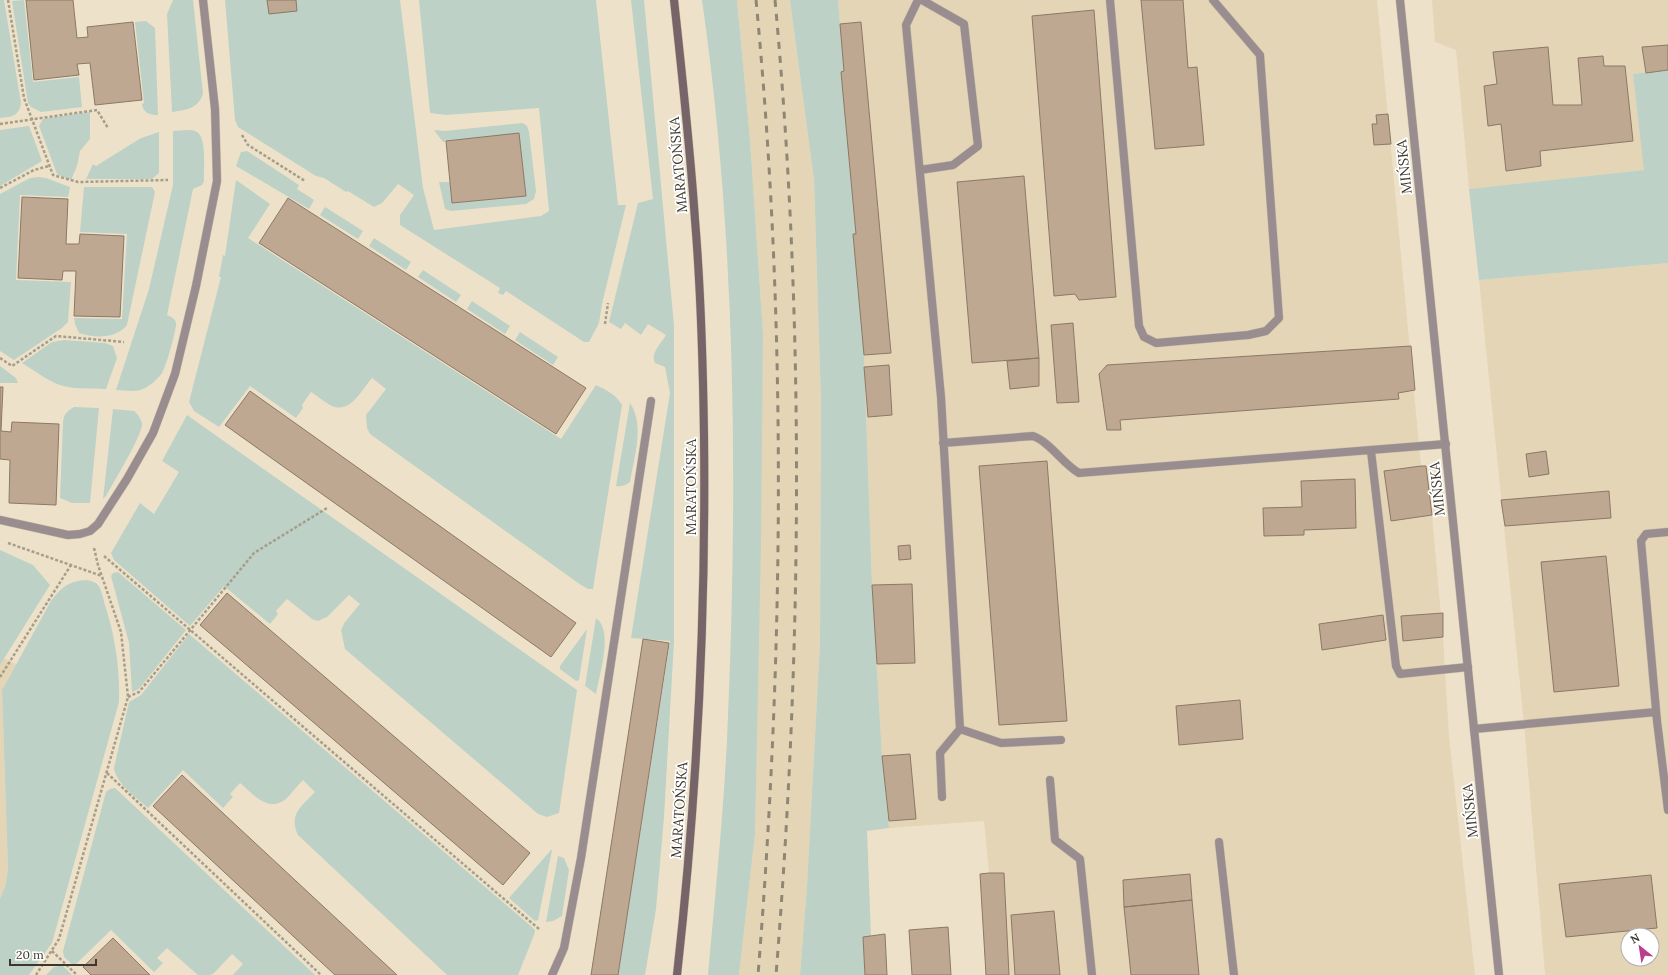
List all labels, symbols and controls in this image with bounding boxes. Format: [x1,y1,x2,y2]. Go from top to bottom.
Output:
street label: MARATOŃSKA [665,116,691,214]
street label: MIŃSKA [1392,139,1416,195]
street label: MARATOŃSKA [682,439,700,535]
street label: MIŃSKA [1425,461,1449,517]
street label: MARATOŃSKA [667,761,691,859]
street label: MIŃSKA [1458,783,1482,839]
north arrow [1620,927,1660,967]
text: N [1628,930,1643,947]
scale bar [10,941,96,967]
text: 20 m [16,947,44,962]

